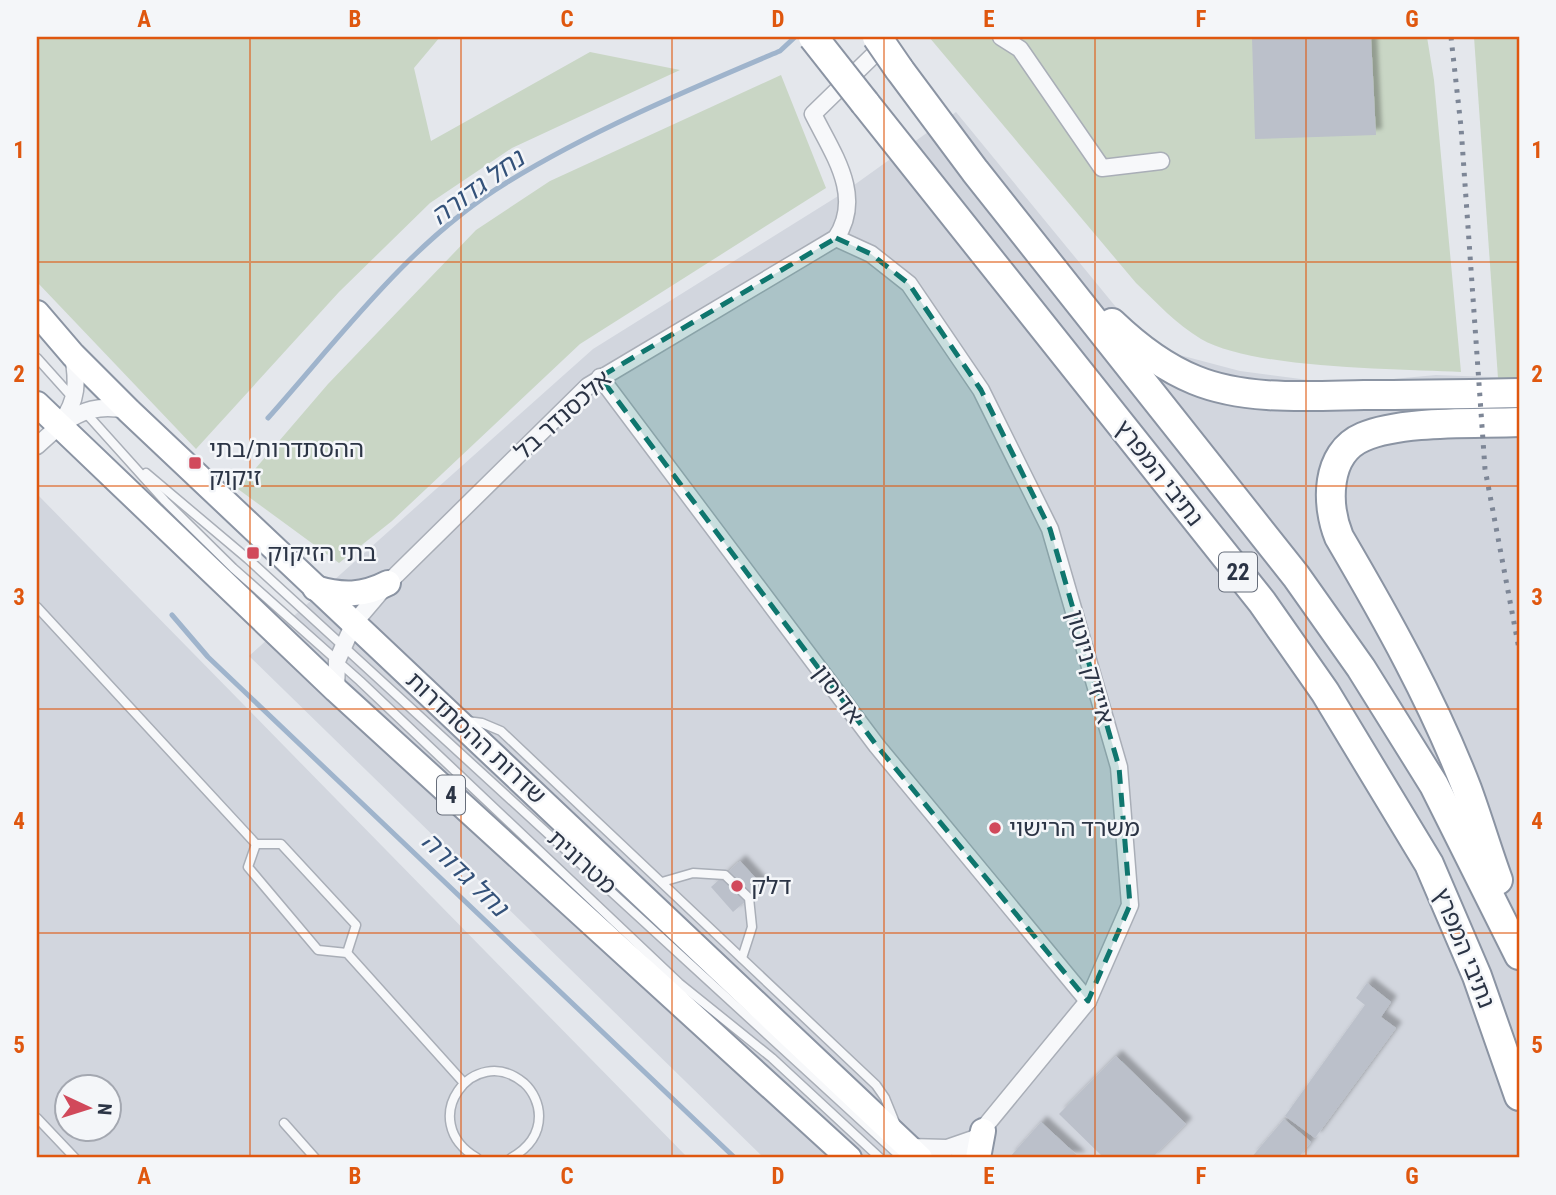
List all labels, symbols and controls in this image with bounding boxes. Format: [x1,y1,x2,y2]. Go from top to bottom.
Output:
text: A [137,6,151,33]
text: B [349,6,361,33]
text: C [560,6,574,33]
text: D [772,6,785,33]
text: E [983,6,995,33]
text: F [1196,6,1207,33]
text: G [1405,6,1419,33]
text: 1 [13,137,25,164]
text: 1 [1531,137,1543,164]
water label: נחל גדורה [425,142,531,231]
text: 2 [13,361,25,388]
text: 2 [1531,361,1543,388]
street label: אלכסנדר בל [509,364,617,466]
street label: נתיבי המפרץ [1109,414,1209,532]
place label: ההסתדרות/בתי זיקוק [209,435,364,491]
marker: ההסתדרות/בתי זיקוק [187,455,203,471]
place label: בתי הזיקוק [267,539,377,567]
marker: בתי הזיקוק [245,545,261,561]
road number: 22 [1219,552,1257,592]
text: 3 [13,584,25,611]
text: 3 [1531,584,1543,611]
street label: אייזיק ניוטון [1060,607,1120,727]
street label: אדיסון [807,659,869,729]
street label: שדרות ההסתדרות [400,666,552,810]
road number: 4 [437,776,465,814]
text: 4 [13,808,25,835]
text: 4 [1531,808,1543,835]
place label: משרד הרישוי [1009,814,1140,842]
marker: משרד הרישוי [987,820,1003,836]
street label: מטרונית [542,824,622,900]
water label: נחל גדורה [416,826,516,924]
place label: דלק [751,872,792,900]
marker: דלק [729,878,745,894]
street label: נתיבי המפרץ [1427,884,1501,1012]
text: 5 [13,1032,25,1059]
text: 5 [1531,1032,1543,1059]
north arrow [52,1072,122,1142]
text: N [93,1103,116,1116]
text: A [137,1163,151,1190]
text: B [349,1163,361,1190]
text: C [560,1163,574,1190]
text: D [772,1163,785,1190]
text: E [983,1163,995,1190]
text: F [1196,1163,1207,1190]
text: G [1405,1163,1419,1190]

